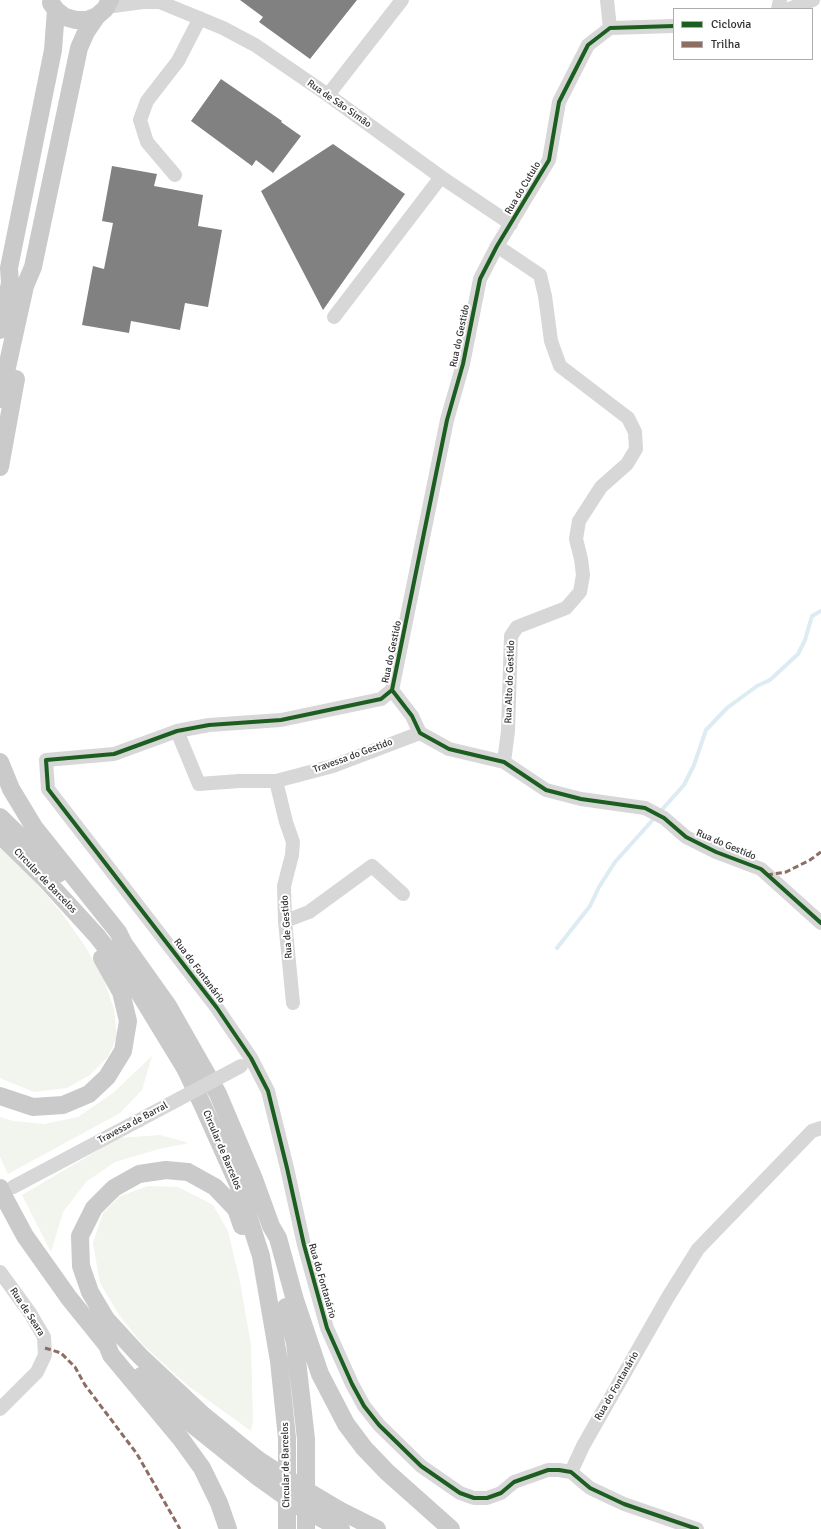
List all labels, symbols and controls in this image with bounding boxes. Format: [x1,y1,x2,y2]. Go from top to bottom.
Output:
legend [673,8,813,60]
text: Ciclovia [711,17,751,32]
text: Trilha [711,37,740,52]
street label: Rua de São Simão [305,77,373,131]
street label: Rua do Cutulo [502,159,544,217]
street label: Rua do Gestido [447,304,473,368]
street label: Rua do Gestido [379,620,405,684]
street label: Rua Alto do Gestido [503,640,517,724]
street label: Travessa do Gestido [312,736,394,776]
street label: Rua do Gestido [694,827,758,863]
street label: Circular de Barcelos [11,846,79,916]
street label: Rua de Gestido [279,895,295,959]
street label: Rua do Fontanário [171,936,227,1006]
street label: Travessa de Barral [96,1100,170,1146]
street label: Circular de Barcelos [200,1108,244,1192]
street label: Rua do Fontanário [306,1242,338,1320]
street label: Rua de Seara [7,1286,47,1338]
street label: Rua do Fontanário [592,1349,642,1423]
street label: Circular de Barcelos [279,1422,293,1508]

